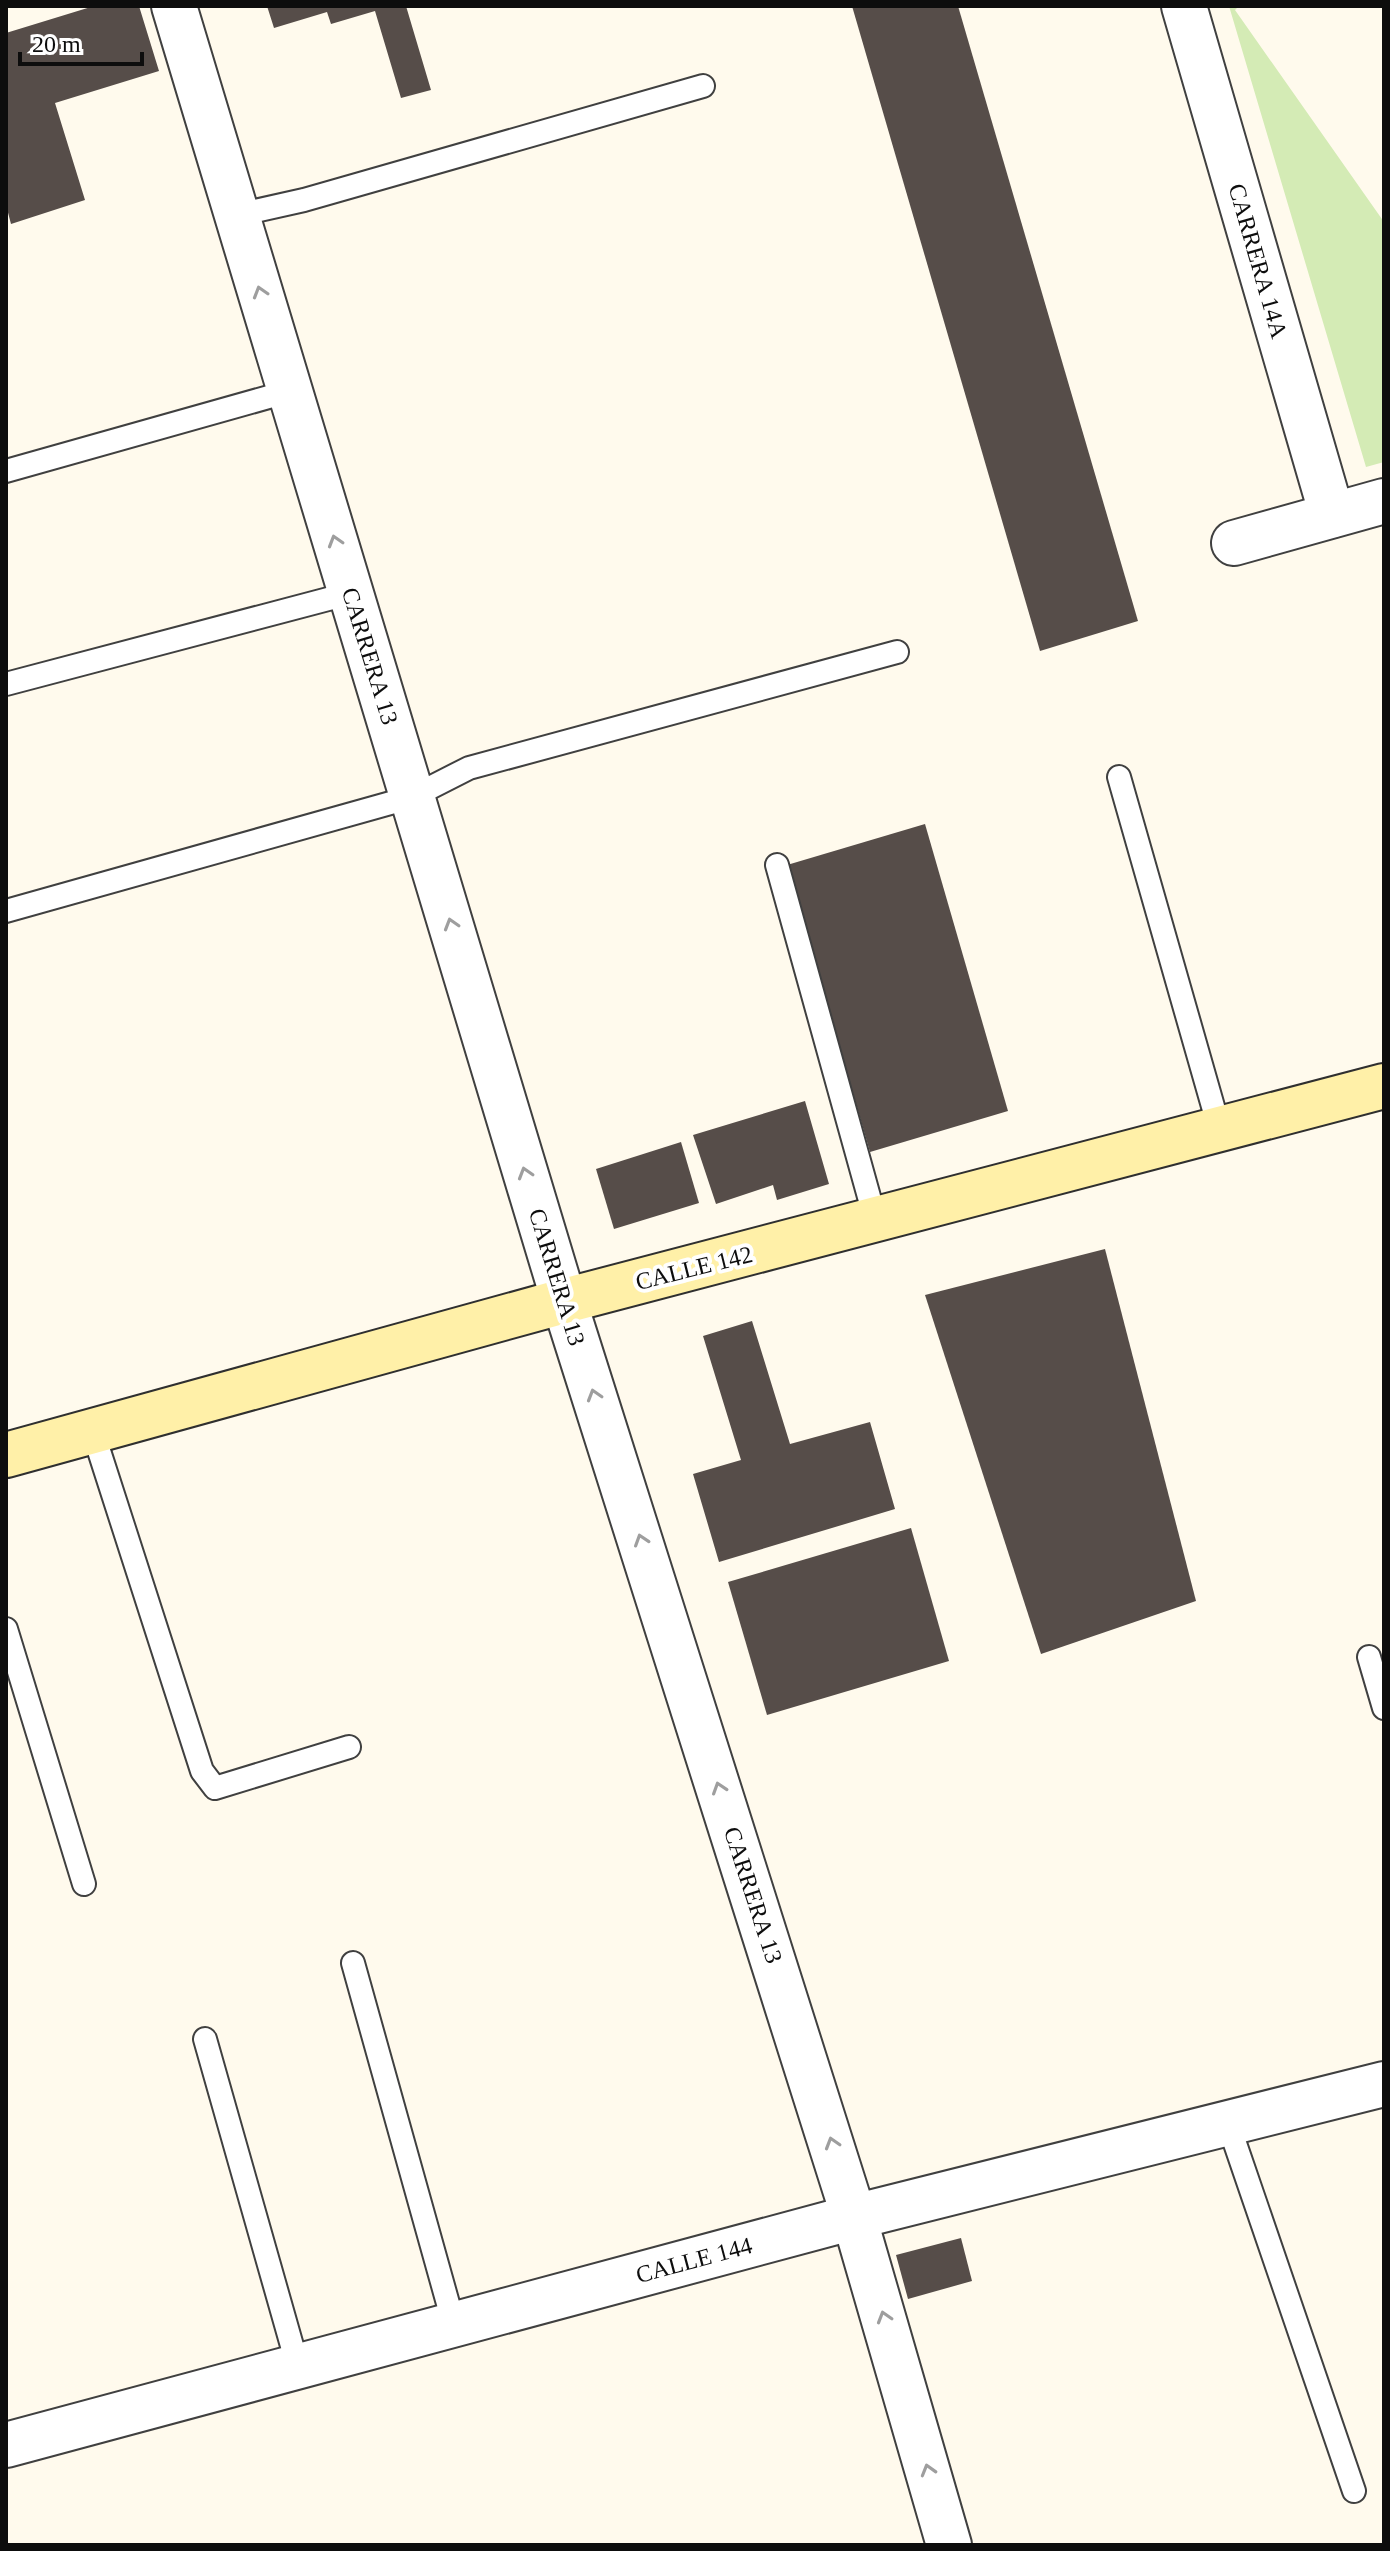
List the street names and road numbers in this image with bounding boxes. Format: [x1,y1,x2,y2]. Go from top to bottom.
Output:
street label: CARRERA 14A [1224,181,1293,342]
street label: CARRERA 13 [337,584,403,728]
street label: CARRERA 13 [524,1205,590,1349]
street label: CALLE 142 [633,1241,755,1295]
street label: CARRERA 13 [719,1823,787,1967]
street label: CALLE 144 [633,2232,755,2288]

